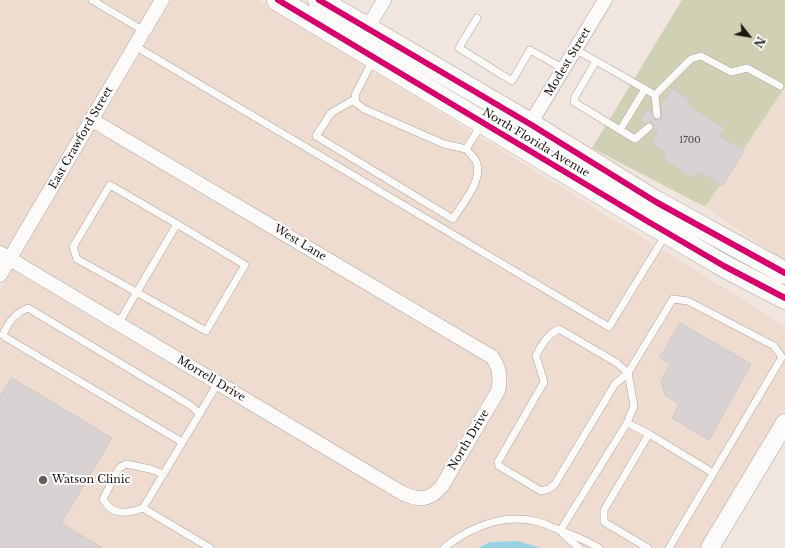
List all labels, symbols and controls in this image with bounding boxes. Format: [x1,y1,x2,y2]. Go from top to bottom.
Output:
north arrow [729,16,769,56]
street label: Modest Street [542,25,594,99]
text: N [751,34,768,50]
street label: East Crawford Street [46,84,116,192]
street label: North Florida Avenue [480,106,592,180]
house number: 1700 [679,135,701,145]
street label: West Lane [271,222,329,264]
street label: Morrell Drive [174,353,248,405]
street label: North Drive [446,407,492,473]
place label: Watson Clinic [52,473,131,487]
marker: Watson Clinic [37,474,49,486]

